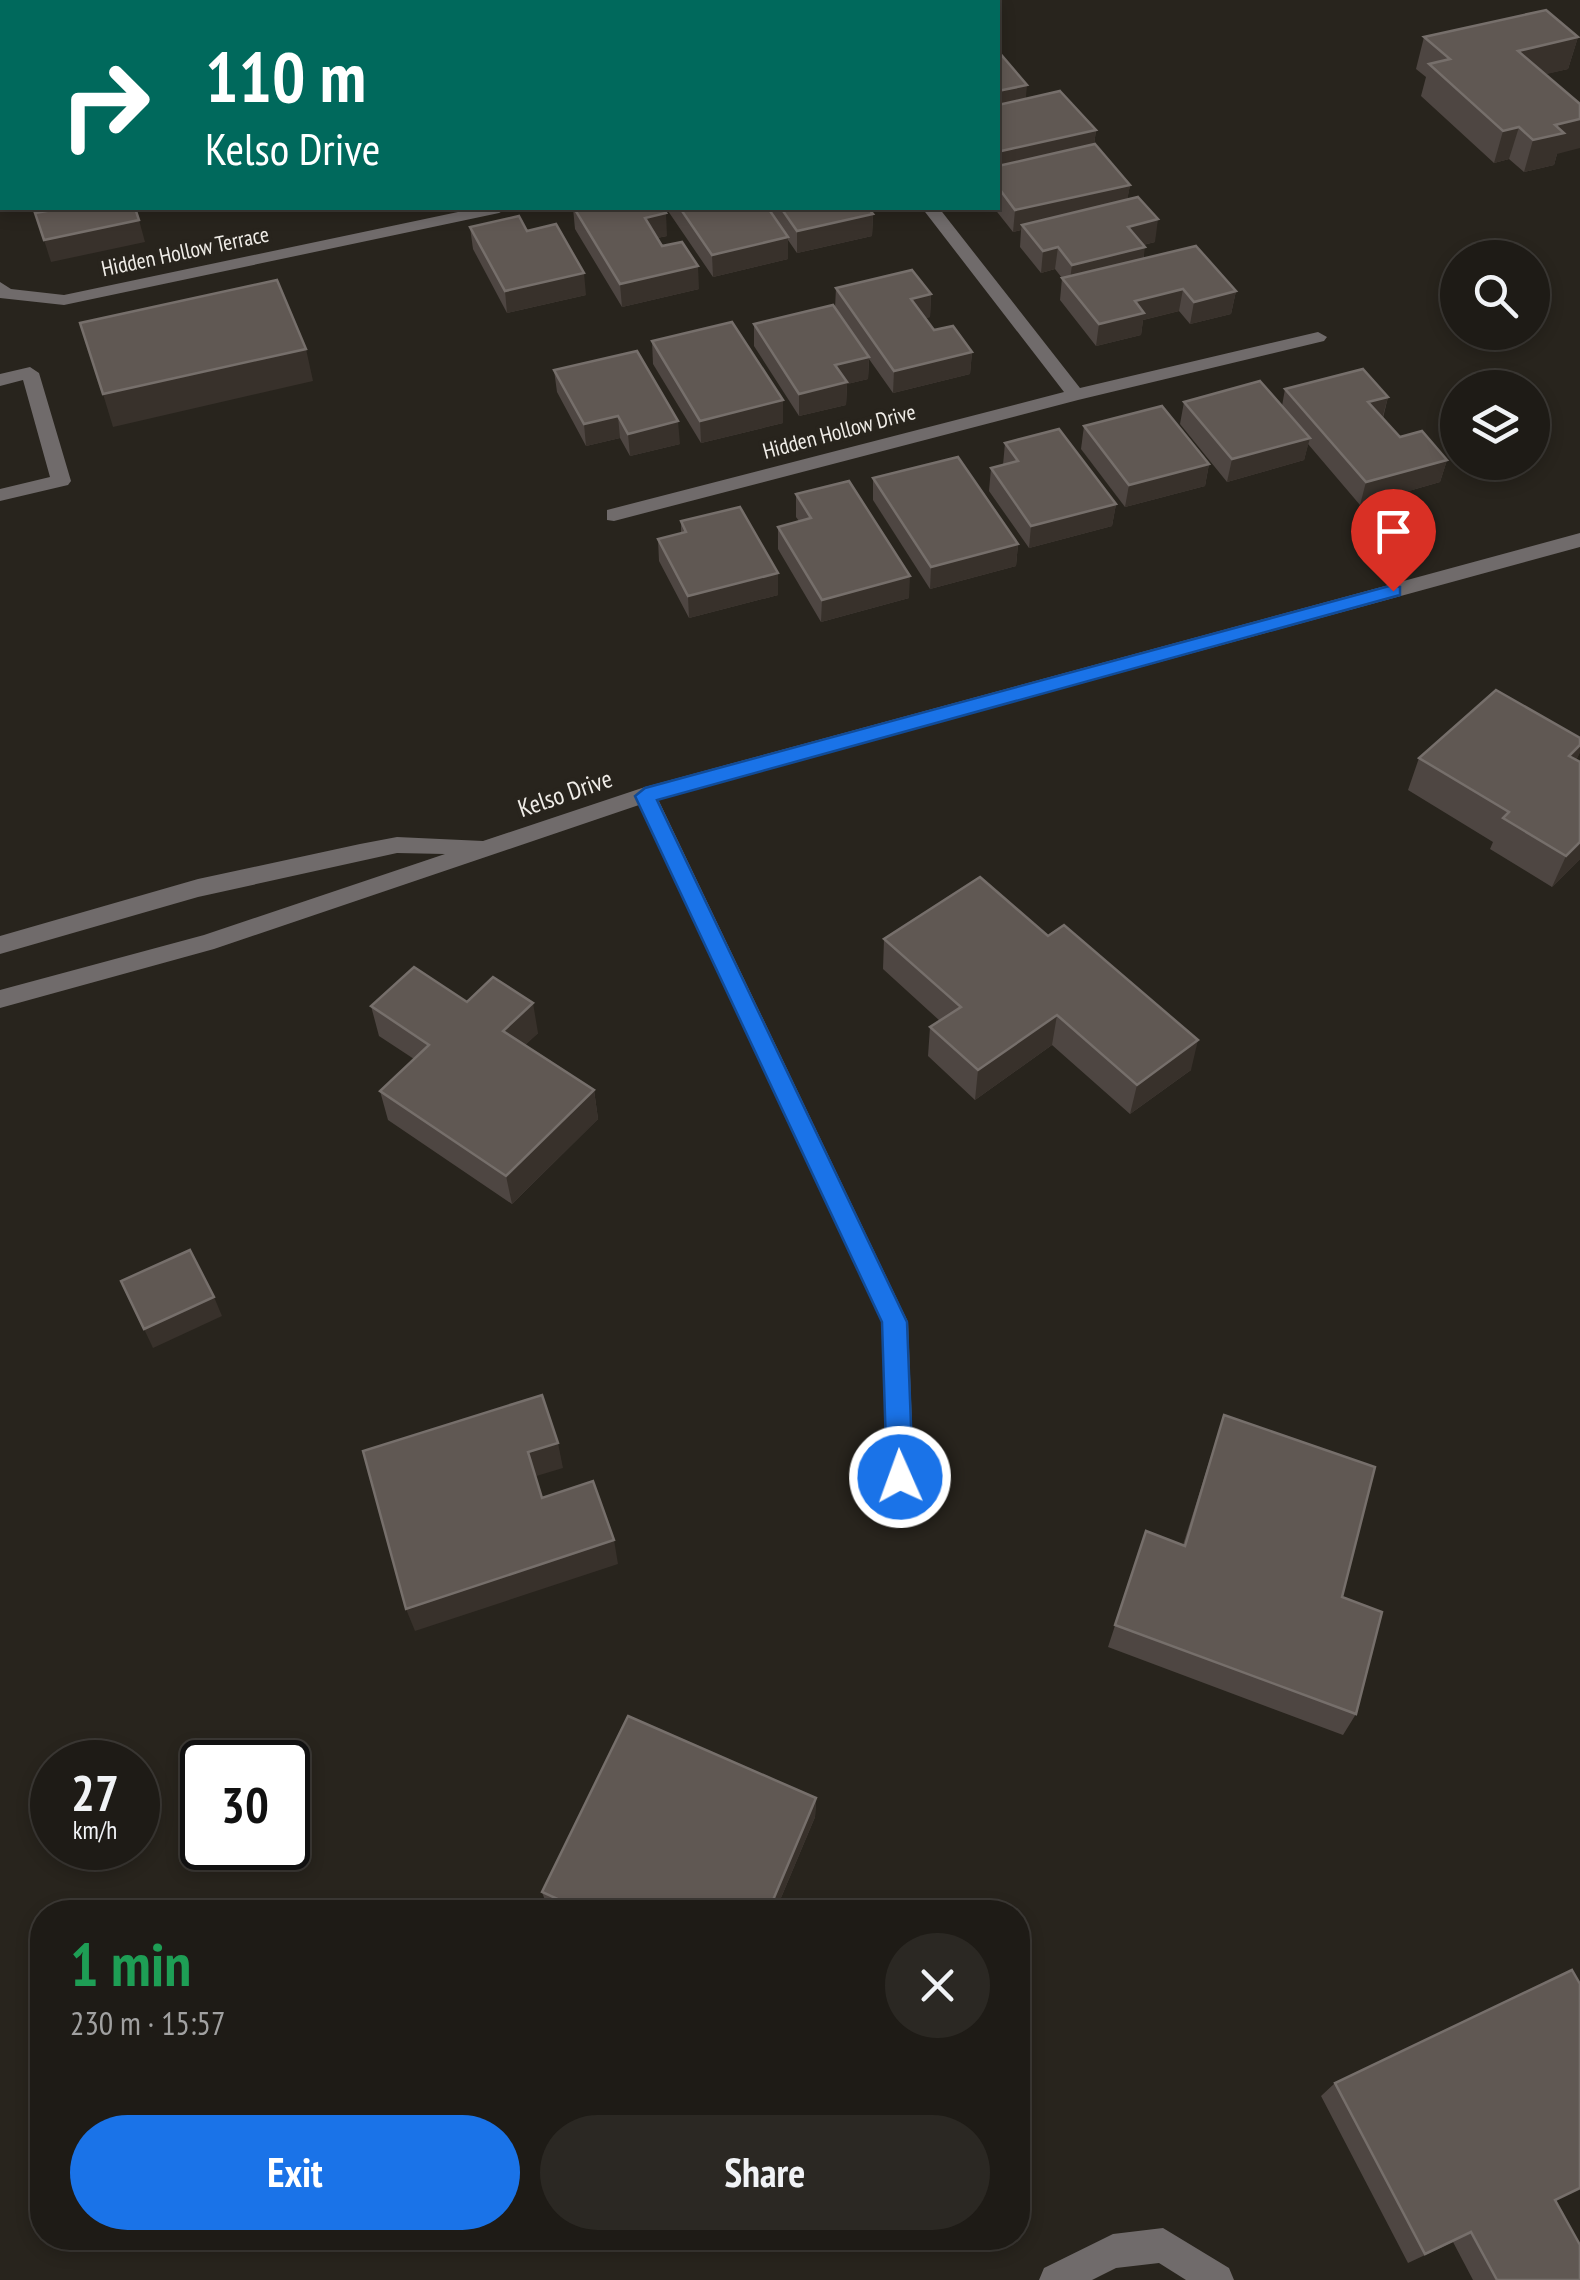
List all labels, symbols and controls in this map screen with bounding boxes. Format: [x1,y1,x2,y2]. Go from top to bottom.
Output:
text: 110 m [205,31,366,121]
icon: right [40,40,170,170]
text: Kelso Drive [205,119,380,177]
street label: Hidden Hollow Terrace [99,220,271,282]
map controls [1440,240,1550,480]
button: search [1440,240,1550,350]
button: layers [1440,370,1550,480]
street label: Hidden Hollow Drive [760,397,918,465]
pin [1351,489,1436,592]
icon: arrive [1366,504,1421,559]
street label: Kelso Drive [514,762,616,824]
position arrow [848,1425,952,1529]
speed limit sign: 30 [180,1740,310,1870]
text: 27 [71,1760,119,1825]
text: km/h [73,1814,117,1846]
text: 1 min [70,1925,191,2003]
button: close [885,1933,990,2038]
text: 230 m · 15:57 [70,2002,225,2044]
button: Exit [70,2115,520,2230]
button: Share [540,2115,990,2230]

